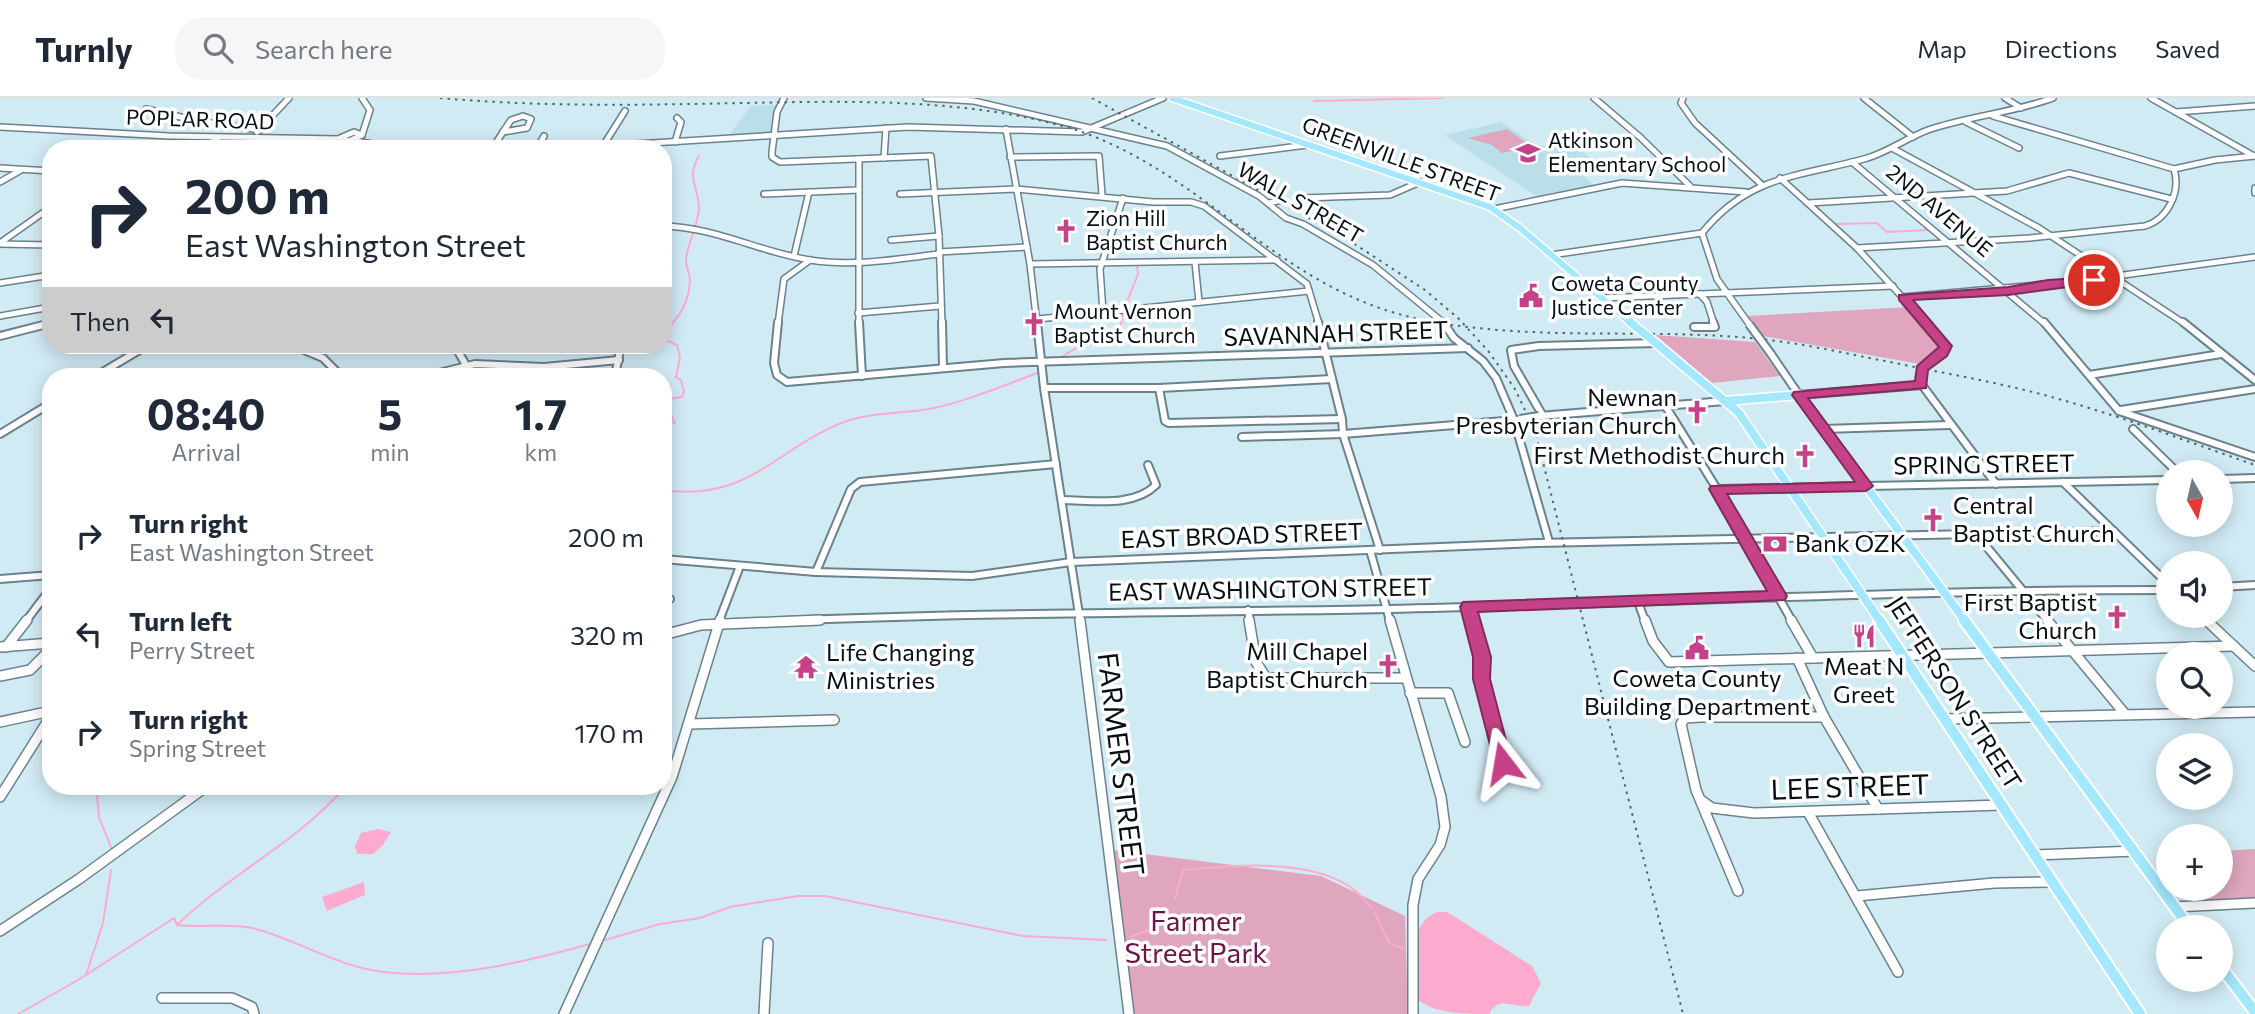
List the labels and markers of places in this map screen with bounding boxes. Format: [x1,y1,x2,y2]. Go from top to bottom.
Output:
place label: Atkinson Elementary School [1548,127,1726,176]
school or university icon: Atkinson Elementary School [1514,139,1542,167]
place label: Zion Hill Baptist Church [1086,205,1228,254]
church icon: Zion Hill Baptist Church [1052,217,1080,245]
pin [2064,250,2124,310]
place label: Coweta County Justice Center [1551,270,1699,319]
public building icon: Coweta County Justice Center [1517,282,1545,310]
place label: Mount Vernon Baptist Church [1054,298,1196,347]
church icon: Mount Vernon Baptist Church [1020,310,1048,338]
place label: Newnan Presbyterian Church [1456,382,1677,439]
church icon: Newnan Presbyterian Church [1683,398,1711,426]
place label: First Methodist Church [1534,440,1785,469]
church icon: First Methodist Church [1791,442,1819,470]
place label: Central Baptist Church [1953,490,2115,547]
church icon: Central Baptist Church [1919,506,1947,534]
place label: Bank OZK [1795,528,1906,557]
bank icon: Bank OZK [1761,530,1789,558]
place label: First Baptist Church [1964,587,2097,644]
church icon: First Baptist Church [2103,603,2131,631]
restaurant icon: Meat N Greet [1850,622,1878,650]
public building icon: Coweta County Building Department [1683,634,1711,662]
place label: Mill Chapel Baptist Church [1206,636,1368,693]
place label: Life Changing Ministries [826,637,975,694]
place label: Meat N Greet [1824,651,1904,708]
church icon: Mill Chapel Baptist Church [1374,652,1402,680]
temple icon: Life Changing Ministries [792,653,820,681]
place label: Coweta County Building Department [1584,663,1810,720]

